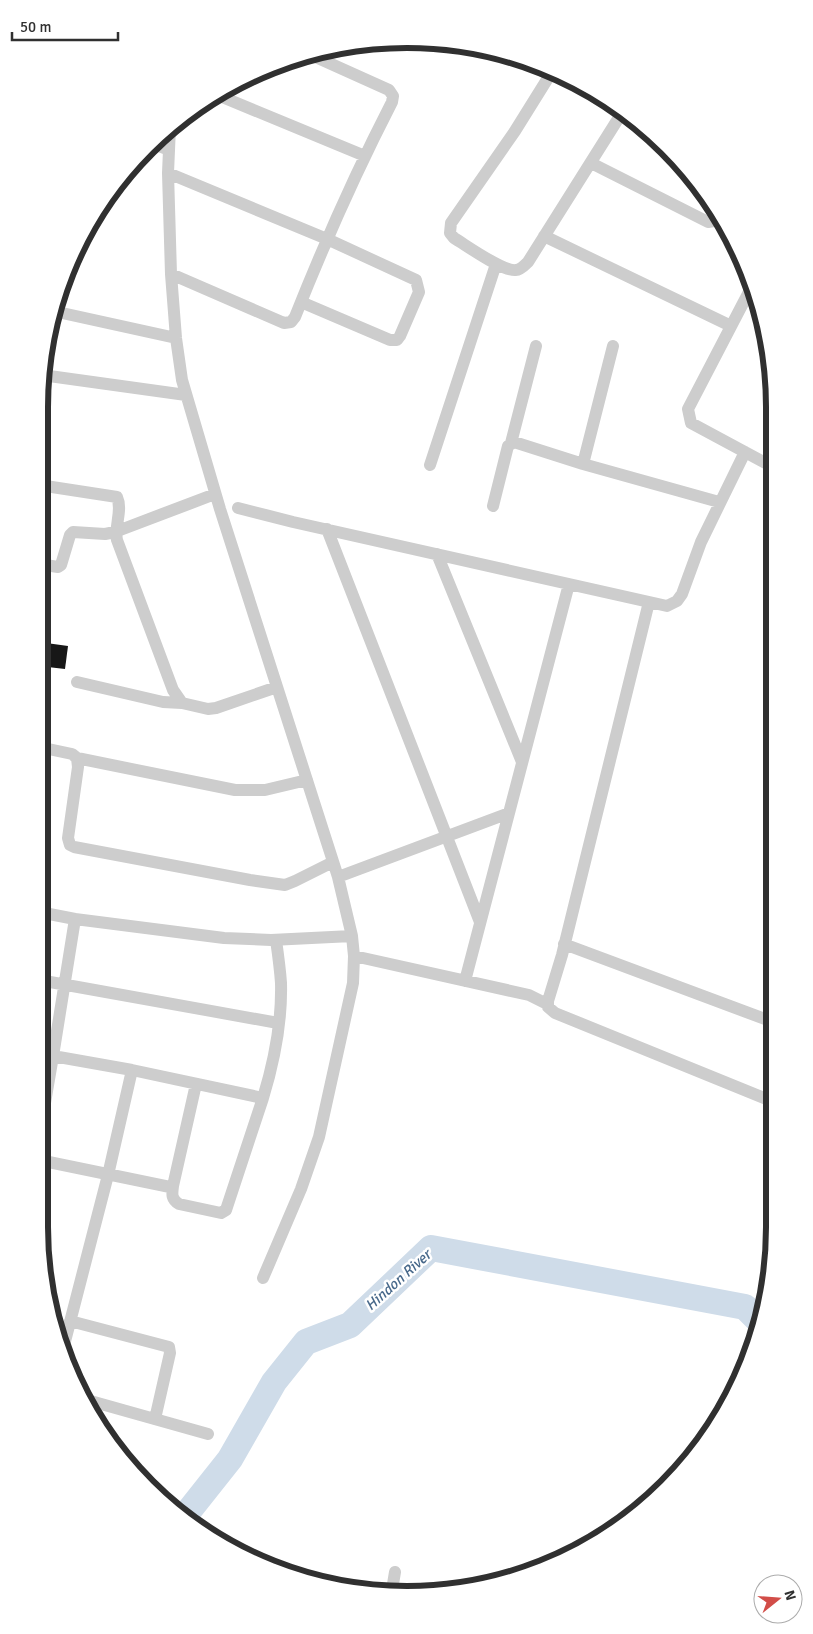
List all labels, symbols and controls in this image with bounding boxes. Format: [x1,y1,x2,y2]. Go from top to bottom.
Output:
scale bar [12,10,119,42]
text: 50 m [20,18,51,36]
water label: Hindon River [361,1244,436,1314]
north arrow [753,1574,803,1624]
text: N [780,1588,800,1602]

